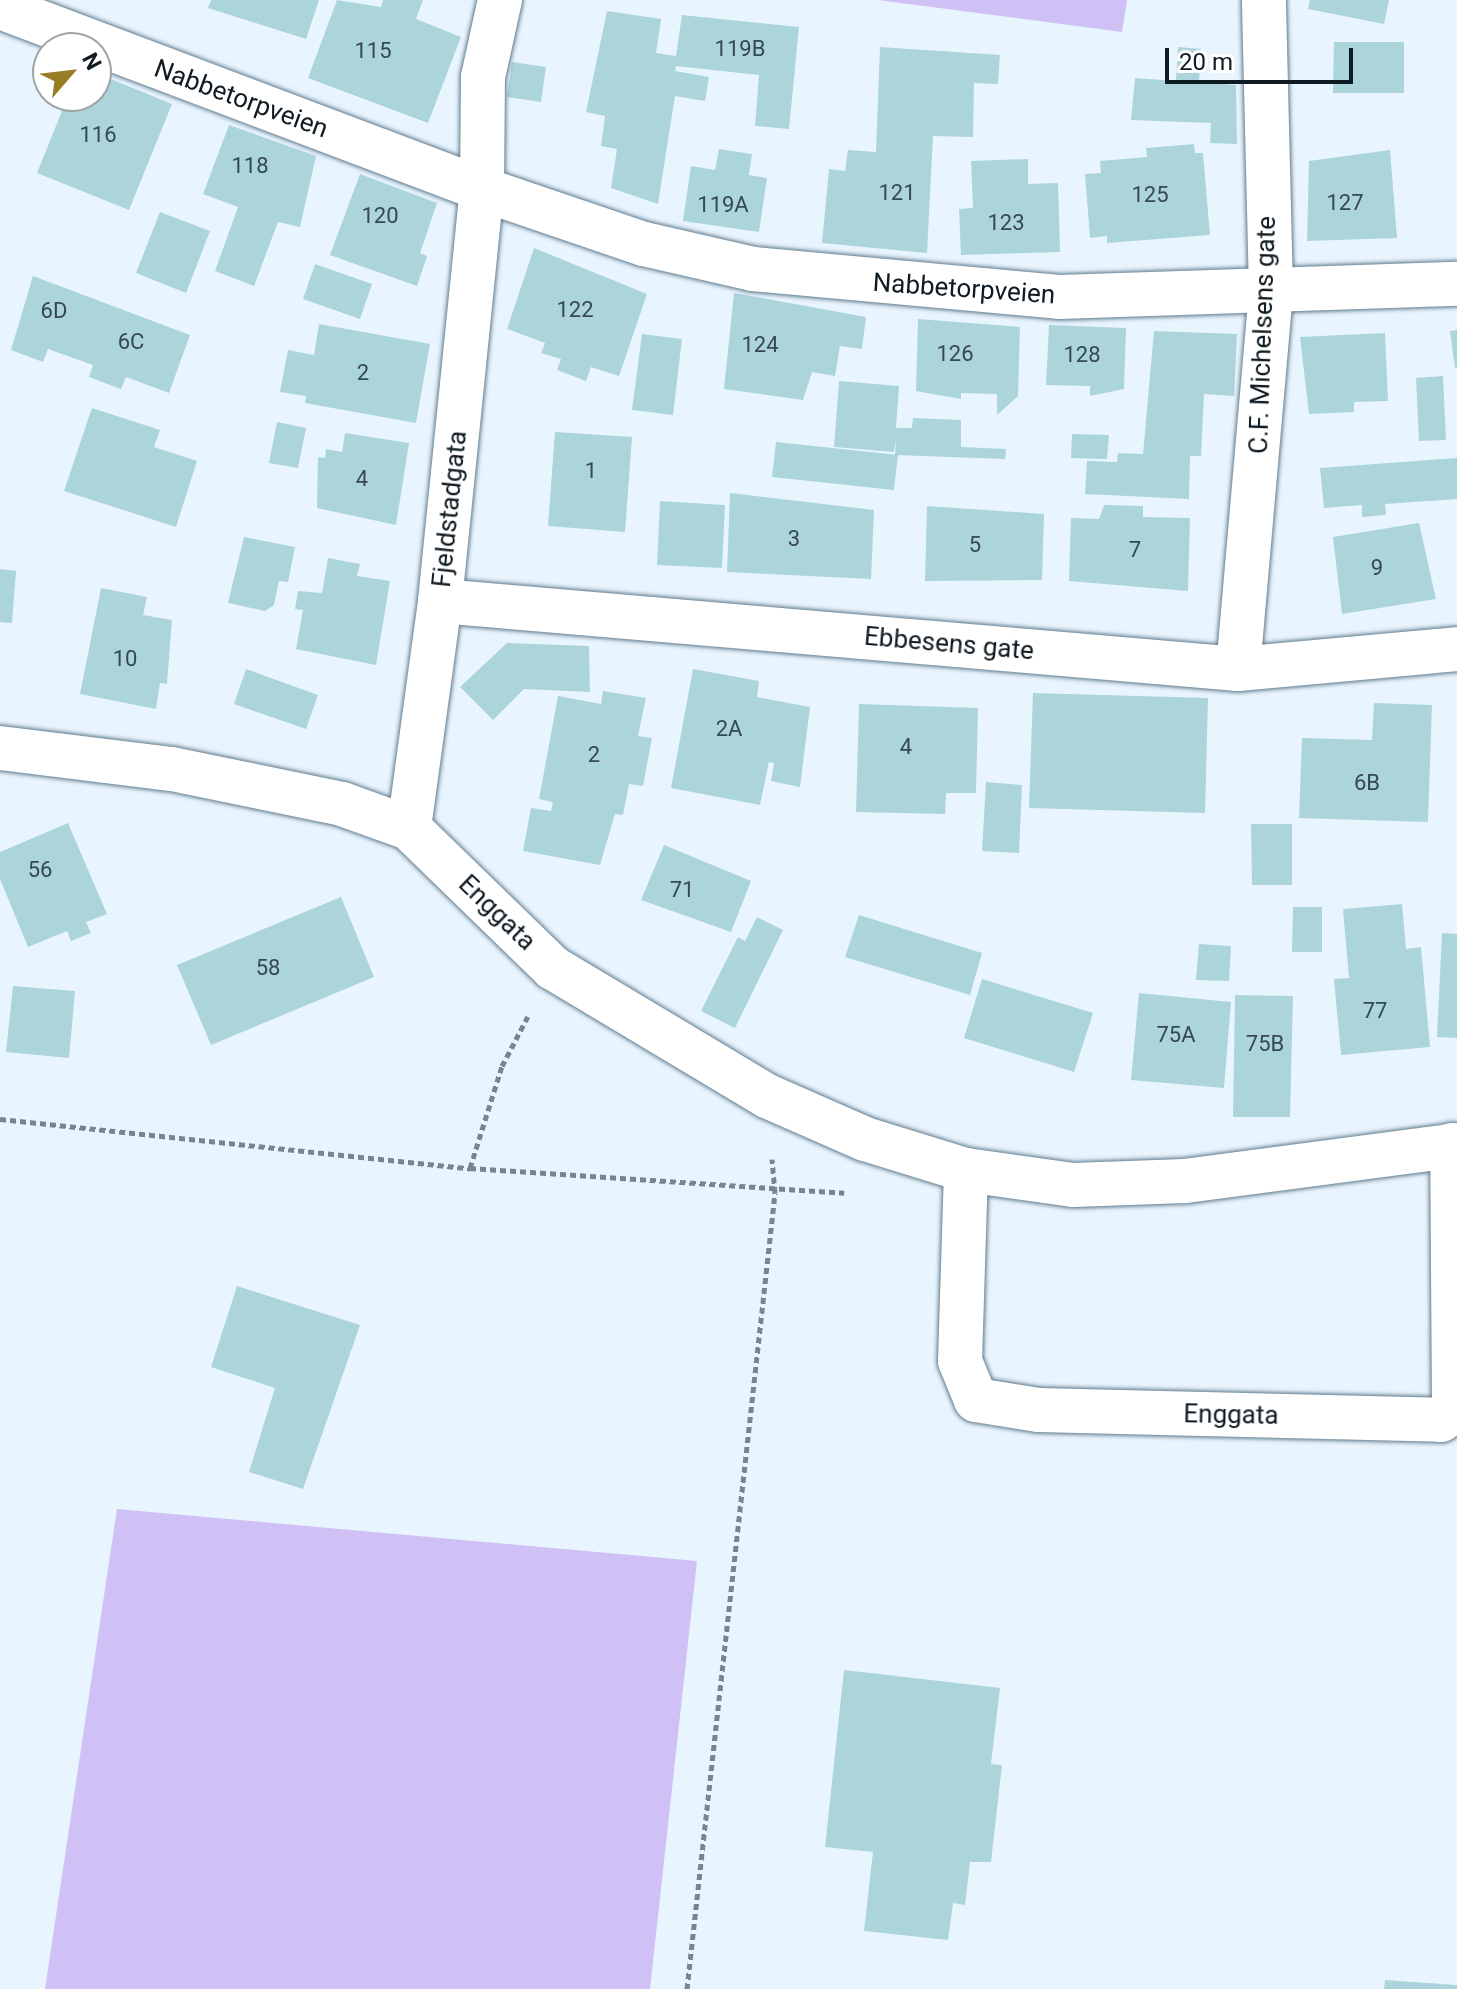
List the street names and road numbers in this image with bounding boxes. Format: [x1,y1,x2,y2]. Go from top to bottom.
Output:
street label: Nabbetorpveien [150,53,332,145]
street label: C.F. Michelsens gate [1243,216,1283,454]
street label: Nabbetorpveien [872,267,1056,311]
street label: Fjeldstadgata [426,429,474,589]
street label: Ebbesens gate [863,621,1035,667]
street label: Enggata [452,869,542,957]
street label: Enggata [1183,1399,1279,1431]

